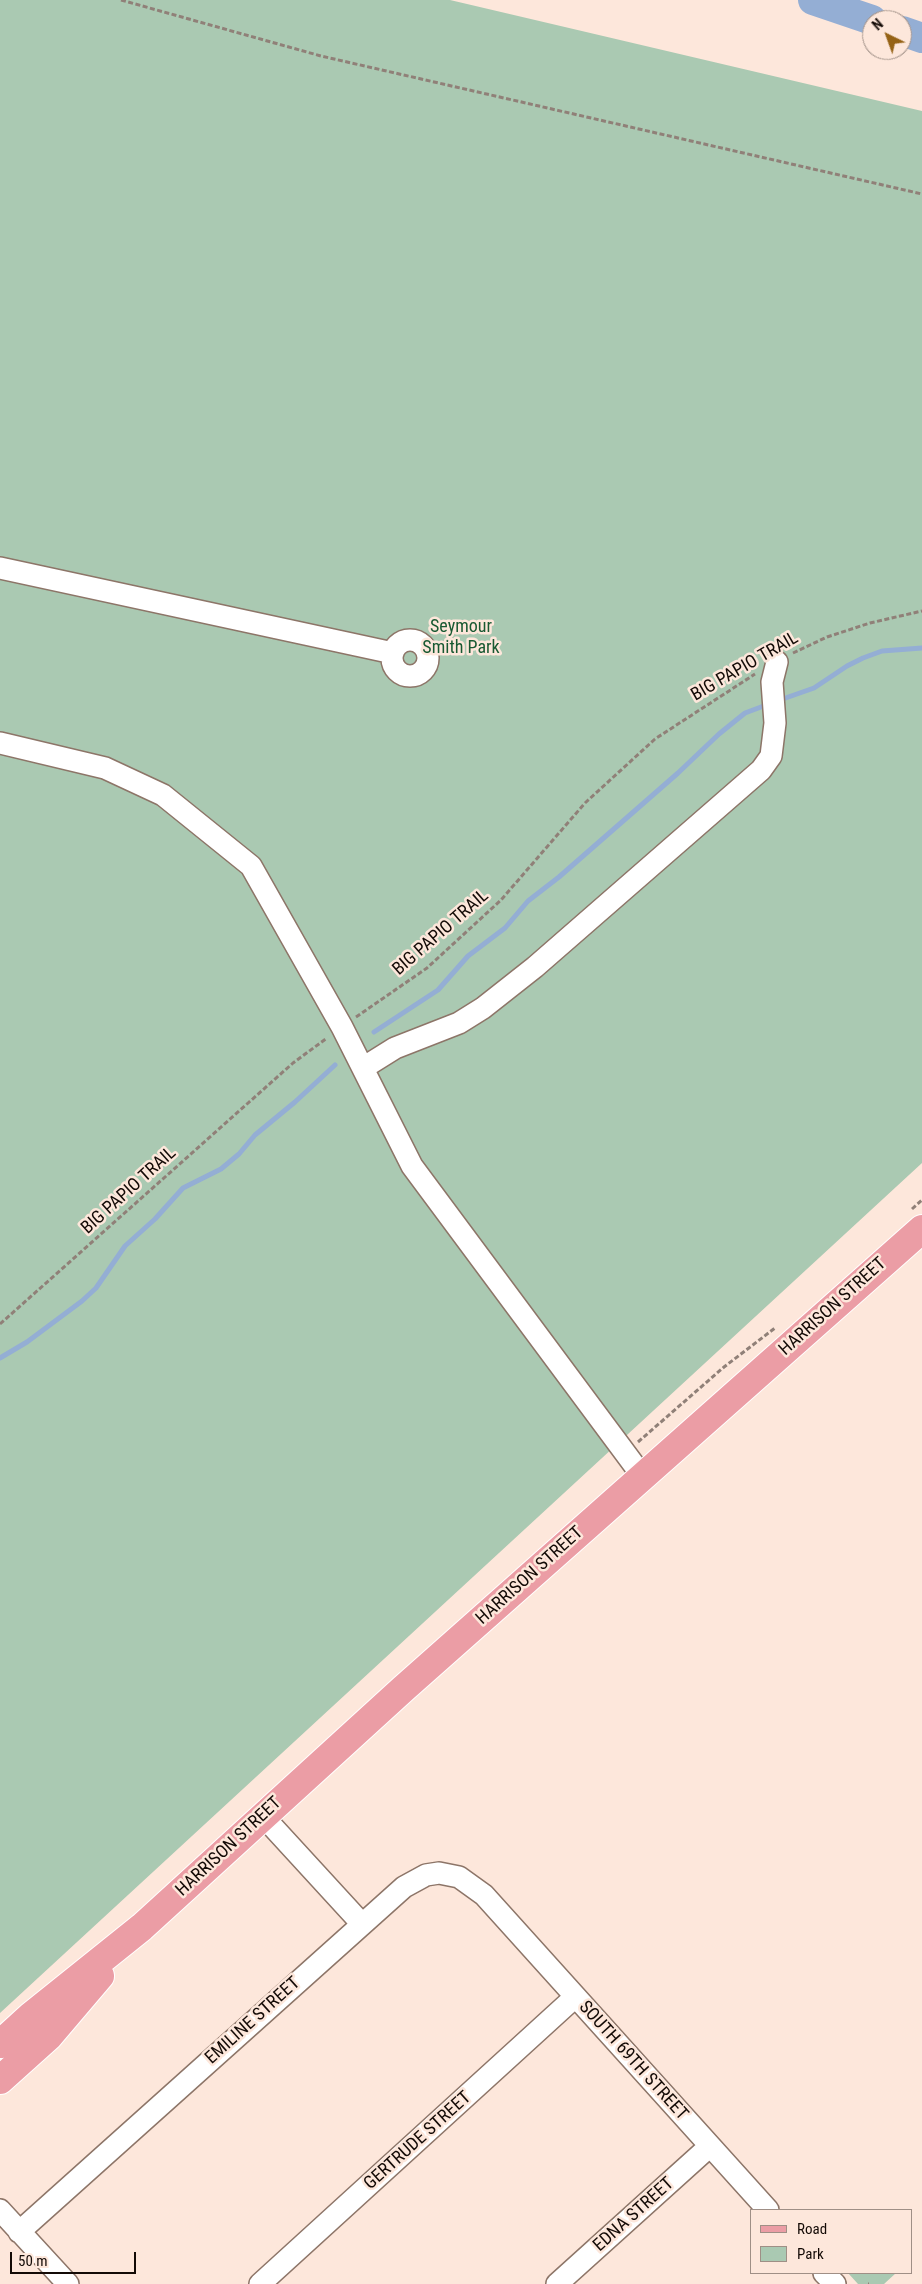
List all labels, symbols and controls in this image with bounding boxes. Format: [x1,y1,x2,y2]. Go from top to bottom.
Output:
north arrow [862,10,912,60]
text: N [869,16,886,33]
park label: Seymour Smith Park [422,616,500,659]
street label: BIG PAPIO TRAIL [688,628,802,706]
street label: BIG PAPIO TRAIL [389,885,493,981]
street label: BIG PAPIO TRAIL [77,1143,181,1239]
street label: HARRISON STREET [775,1253,891,1361]
street label: HARRISON STREET [472,1522,588,1630]
street label: HARRISON STREET [172,1793,286,1901]
street label: EMILINE STREET [201,1973,305,2069]
street label: SOUTH 69TH STREET [574,1997,692,2125]
street label: GERTRUDE STREET [360,2087,476,2195]
street label: EDNA STREET [589,2173,679,2257]
legend [750,2209,912,2274]
text: Road [797,2220,827,2238]
scale bar [12,2242,139,2274]
text: Park [797,2245,824,2263]
text: 50 m [18,2252,48,2270]

